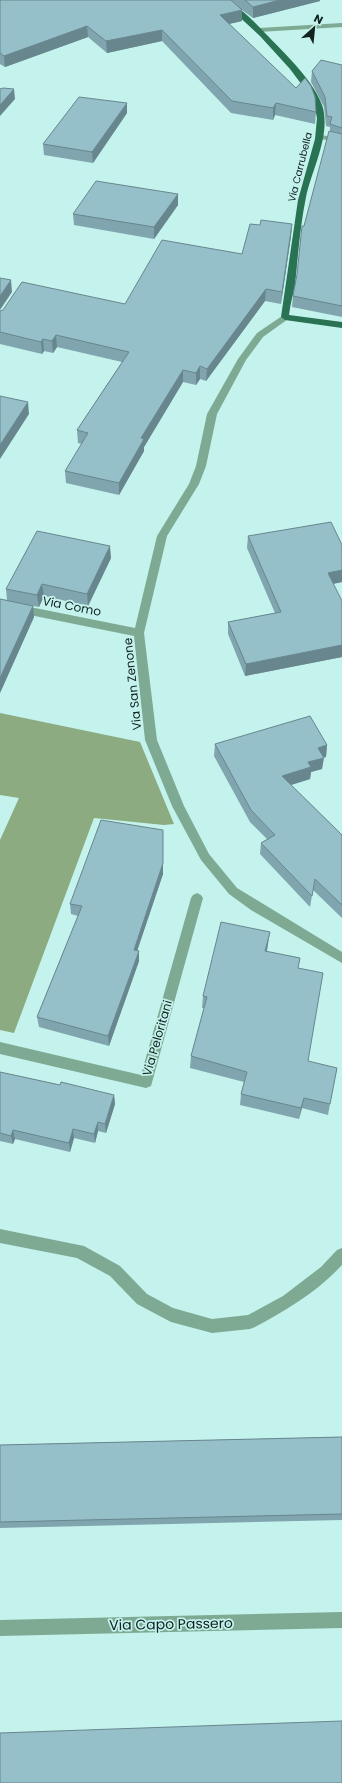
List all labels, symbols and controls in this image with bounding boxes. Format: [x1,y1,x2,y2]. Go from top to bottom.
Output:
north arrow [294,8,334,48]
text: N [311,10,326,28]
street label: Via Carrubella [284,130,316,204]
street label: Via Como [41,592,103,620]
street label: Via San Zenone [119,637,145,731]
street label: Via Peloritani [138,998,176,1078]
street label: Via Capo Passero [109,1613,233,1635]

